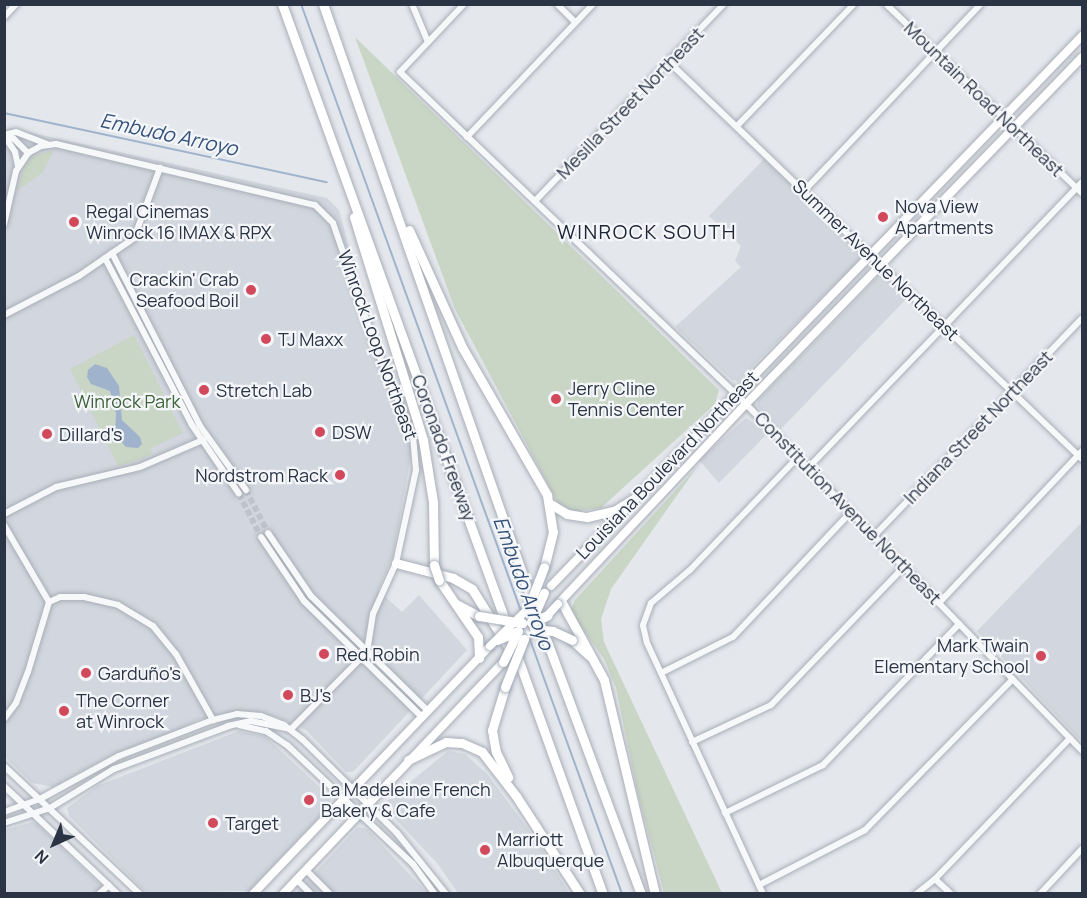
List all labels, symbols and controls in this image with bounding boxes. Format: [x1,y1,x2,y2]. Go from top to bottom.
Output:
street label: Mountain Road Northeast [900,17,1068,181]
street label: Mesilla Street Northeast [552,23,708,183]
water label: Embudo Arroyo [98,108,240,160]
street label: Summer Avenue Northeast [788,175,964,345]
place label: Nova View Apartments [895,196,994,238]
place label: Regal Cinemas Winrock 16 IMAX & RPX [86,201,272,244]
marker: Nova View Apartments [876,210,890,224]
marker: Regal Cinemas Winrock 16 IMAX & RPX [67,215,81,229]
district label: WINROCK SOUTH [557,219,737,243]
street label: Winrock Loop Northeast [334,247,422,443]
place label: Crackin' Crab Seafood Boil [130,269,239,312]
marker: Crackin' Crab Seafood Boil [244,283,258,297]
place label: TJ Maxx [278,328,343,350]
marker: TJ Maxx [259,332,273,346]
street label: Indiana Street Northeast [899,346,1057,508]
street label: Louisiana Boulevard Northeast [571,367,763,563]
street label: Coronado Freeway [407,372,481,524]
place label: Jerry Cline Tennis Center [568,378,684,420]
place label: Stretch Lab [216,379,312,401]
marker: Stretch Lab [197,383,211,397]
park label: Winrock Park [74,390,180,412]
marker: Jerry Cline Tennis Center [549,392,563,406]
street label: Constitution Avenue Northeast [750,407,946,609]
place label: DSW [332,421,372,443]
place label: Dillard's [59,423,123,445]
marker: DSW [313,425,327,439]
marker: Dillard's [40,427,54,441]
place label: Nordstrom Rack [195,464,328,486]
marker: Nordstrom Rack [333,468,347,482]
water label: Embudo Arroyo [489,513,559,653]
place label: Mark Twain Elementary School [874,635,1029,678]
place label: Red Robin [336,643,420,665]
marker: Red Robin [317,647,331,661]
marker: Mark Twain Elementary School [1034,649,1048,663]
place label: Garduño's [98,662,181,684]
marker: Garduño's [79,666,93,680]
place label: BJ's [300,684,331,706]
marker: BJ's [281,688,295,702]
place label: The Corner at Winrock [76,690,169,732]
marker: The Corner at Winrock [57,704,71,718]
place label: La Madeleine French Bakery & Cafe [321,779,491,822]
marker: La Madeleine French Bakery & Cafe [302,793,316,807]
place label: Target [225,812,279,834]
north arrow [24,814,84,874]
marker: Target [206,816,220,830]
place label: Marriott Albuquerque [497,829,604,872]
marker: Marriott Albuquerque [478,843,492,857]
text: N [30,845,53,869]

